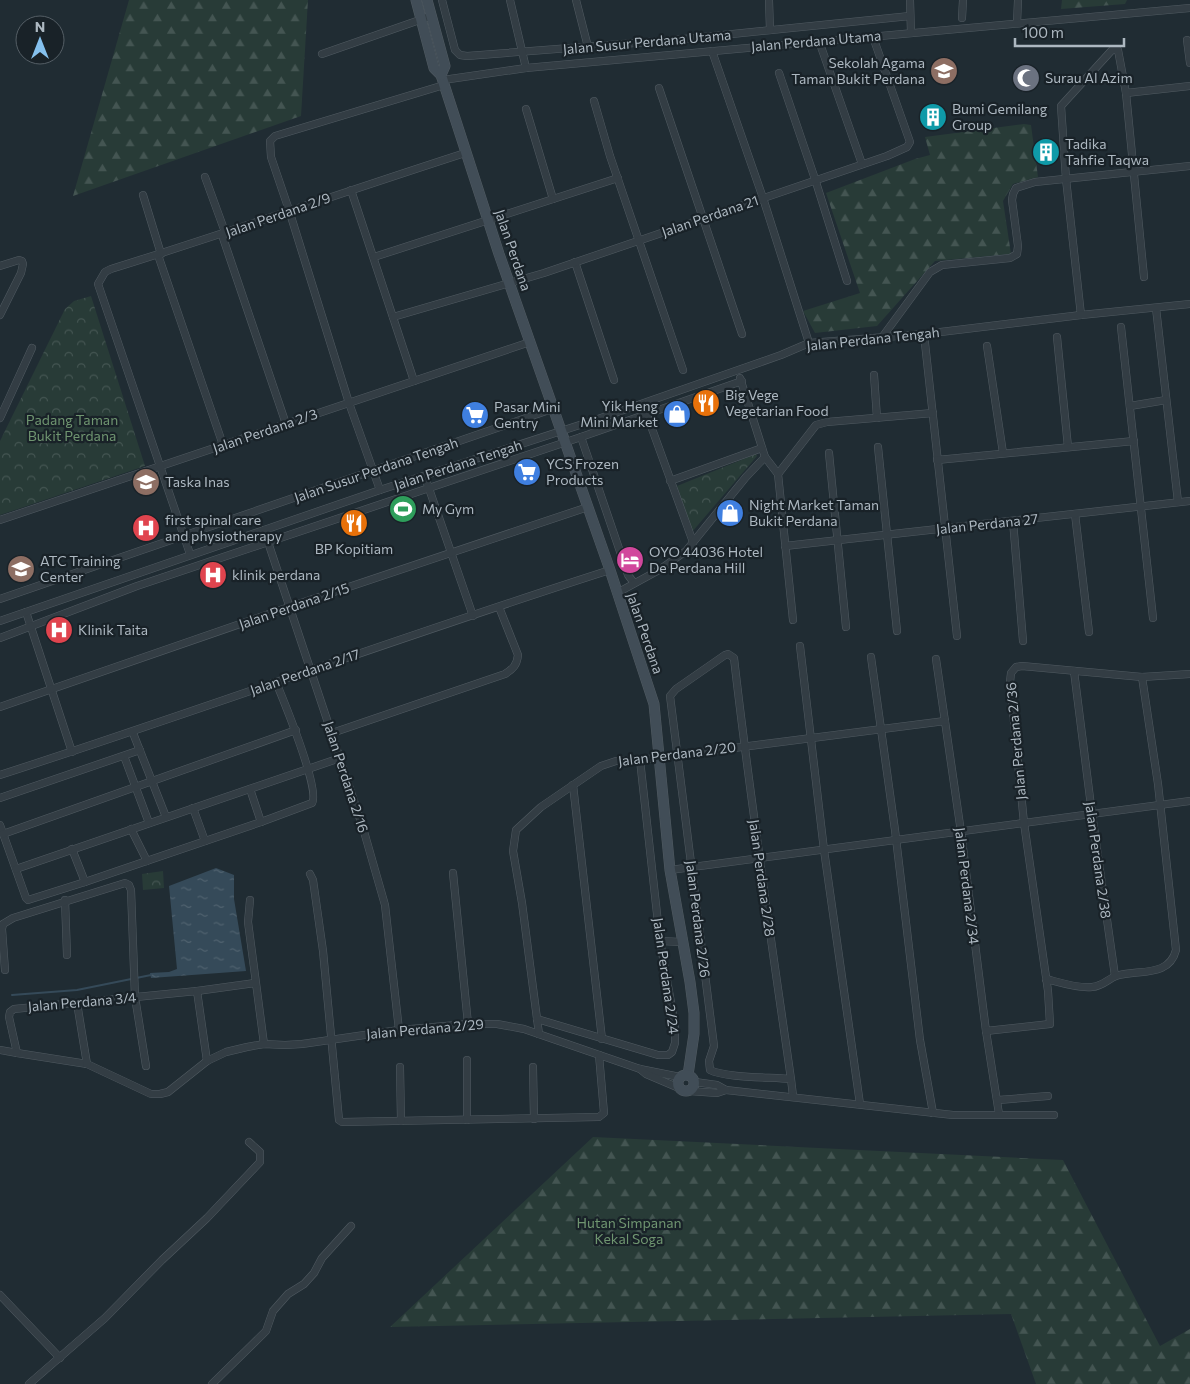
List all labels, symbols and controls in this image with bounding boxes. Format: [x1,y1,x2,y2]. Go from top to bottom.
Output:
north arrow [15,15,65,65]
scale bar [1015,15,1124,47]
text: N [35,18,45,35]
text: 100 m [1022,23,1064,41]
street label: Jalan Susur Perdana Utama [562,26,732,57]
street label: Jalan Perdana Utama [750,26,882,55]
place label: Sekolah Agama Taman Bukit Perdana [791,54,925,87]
school or university icon: Sekolah Agama Taman Bukit Perdana [929,56,959,86]
mosque icon: Surau Al Azim [1011,63,1041,93]
place label: Surau Al Azim [1045,69,1133,86]
place label: Bumi Gemilang Group [952,100,1048,133]
building icon: Bumi Gemilang Group [918,102,948,132]
place label: Tadika Tahfie Taqwa [1065,135,1149,168]
building icon: Tadika Tahfie Taqwa [1031,137,1061,167]
street label: Jalan Perdana 2/9 [223,189,333,240]
street label: Jalan Perdana 21 [659,191,761,240]
street label: Jalan Perdana [492,207,535,293]
street label: Jalan Perdana Tengah [806,323,940,354]
place label: Big Vege Vegetarian Food [725,386,829,419]
restaurant icon: Big Vege Vegetarian Food [691,388,721,418]
place label: Yik Heng Mini Market [580,397,658,430]
place label: Pasar Mini Gentry [494,398,561,431]
shop icon: Yik Heng Mini Market [662,399,692,429]
supermarket icon: Pasar Mini Gentry [460,400,490,430]
street label: Jalan Perdana 2/3 [210,405,319,456]
park label: Padang Taman Bukit Perdana [26,411,118,444]
street label: Jalan Susur Perdana Tengah [292,433,460,506]
street label: Jalan Perdana Tengah [392,436,524,493]
place label: YCS Frozen Products [546,455,619,488]
supermarket icon: YCS Frozen Products [512,457,542,487]
school or university icon: Taska Inas [131,467,161,497]
place label: Taska Inas [165,473,230,490]
sports icon: My Gym [388,494,418,524]
place label: Night Market Taman Bukit Perdana [749,496,879,529]
shop icon: Night Market Taman Bukit Perdana [715,498,745,528]
place label: My Gym [422,500,474,517]
restaurant icon: BP Kopitiam [339,508,369,538]
street label: Jalan Perdana 27 [935,510,1039,537]
place label: first spinal care and physiotherapy [165,511,282,544]
hospital icon: first spinal care and physiotherapy [131,513,161,543]
place label: BP Kopitiam [315,540,393,557]
place label: OYO 44036 Hotel De Perdana Hill [649,543,763,576]
hotel icon: OYO 44036 Hotel De Perdana Hill [615,545,645,575]
place label: ATC Training Center [40,552,121,585]
school or university icon: ATC Training Center [6,554,36,584]
hospital icon: klinik perdana [198,560,228,590]
place label: klinik perdana [232,566,320,583]
street label: Jalan Perdana 2/15 [236,579,351,632]
street label: Jalan Perdana [624,590,667,676]
hospital icon: Klinik Taita [44,615,74,645]
place label: Klinik Taita [78,621,148,638]
street label: Jalan Perdana 2/17 [248,645,362,698]
street label: Jalan Perdana 2/36 [1002,681,1029,801]
street label: Jalan Perdana 2/16 [320,719,373,835]
street label: Jalan Perdana 2/20 [617,738,737,769]
street label: Jalan Perdana 2/38 [1082,800,1115,920]
street label: Jalan Perdana 2/28 [746,818,779,937]
street label: Jalan Perdana 2/34 [952,826,983,946]
street label: Jalan Perdana 2/26 [683,859,714,978]
street label: Jalan Perdana 2/24 [650,917,683,1036]
street label: Jalan Perdana 3/4 [27,988,138,1015]
street label: Jalan Perdana 2/29 [365,1015,484,1042]
park label: Hutan Simpanan Kekal Soga [576,1214,682,1247]

